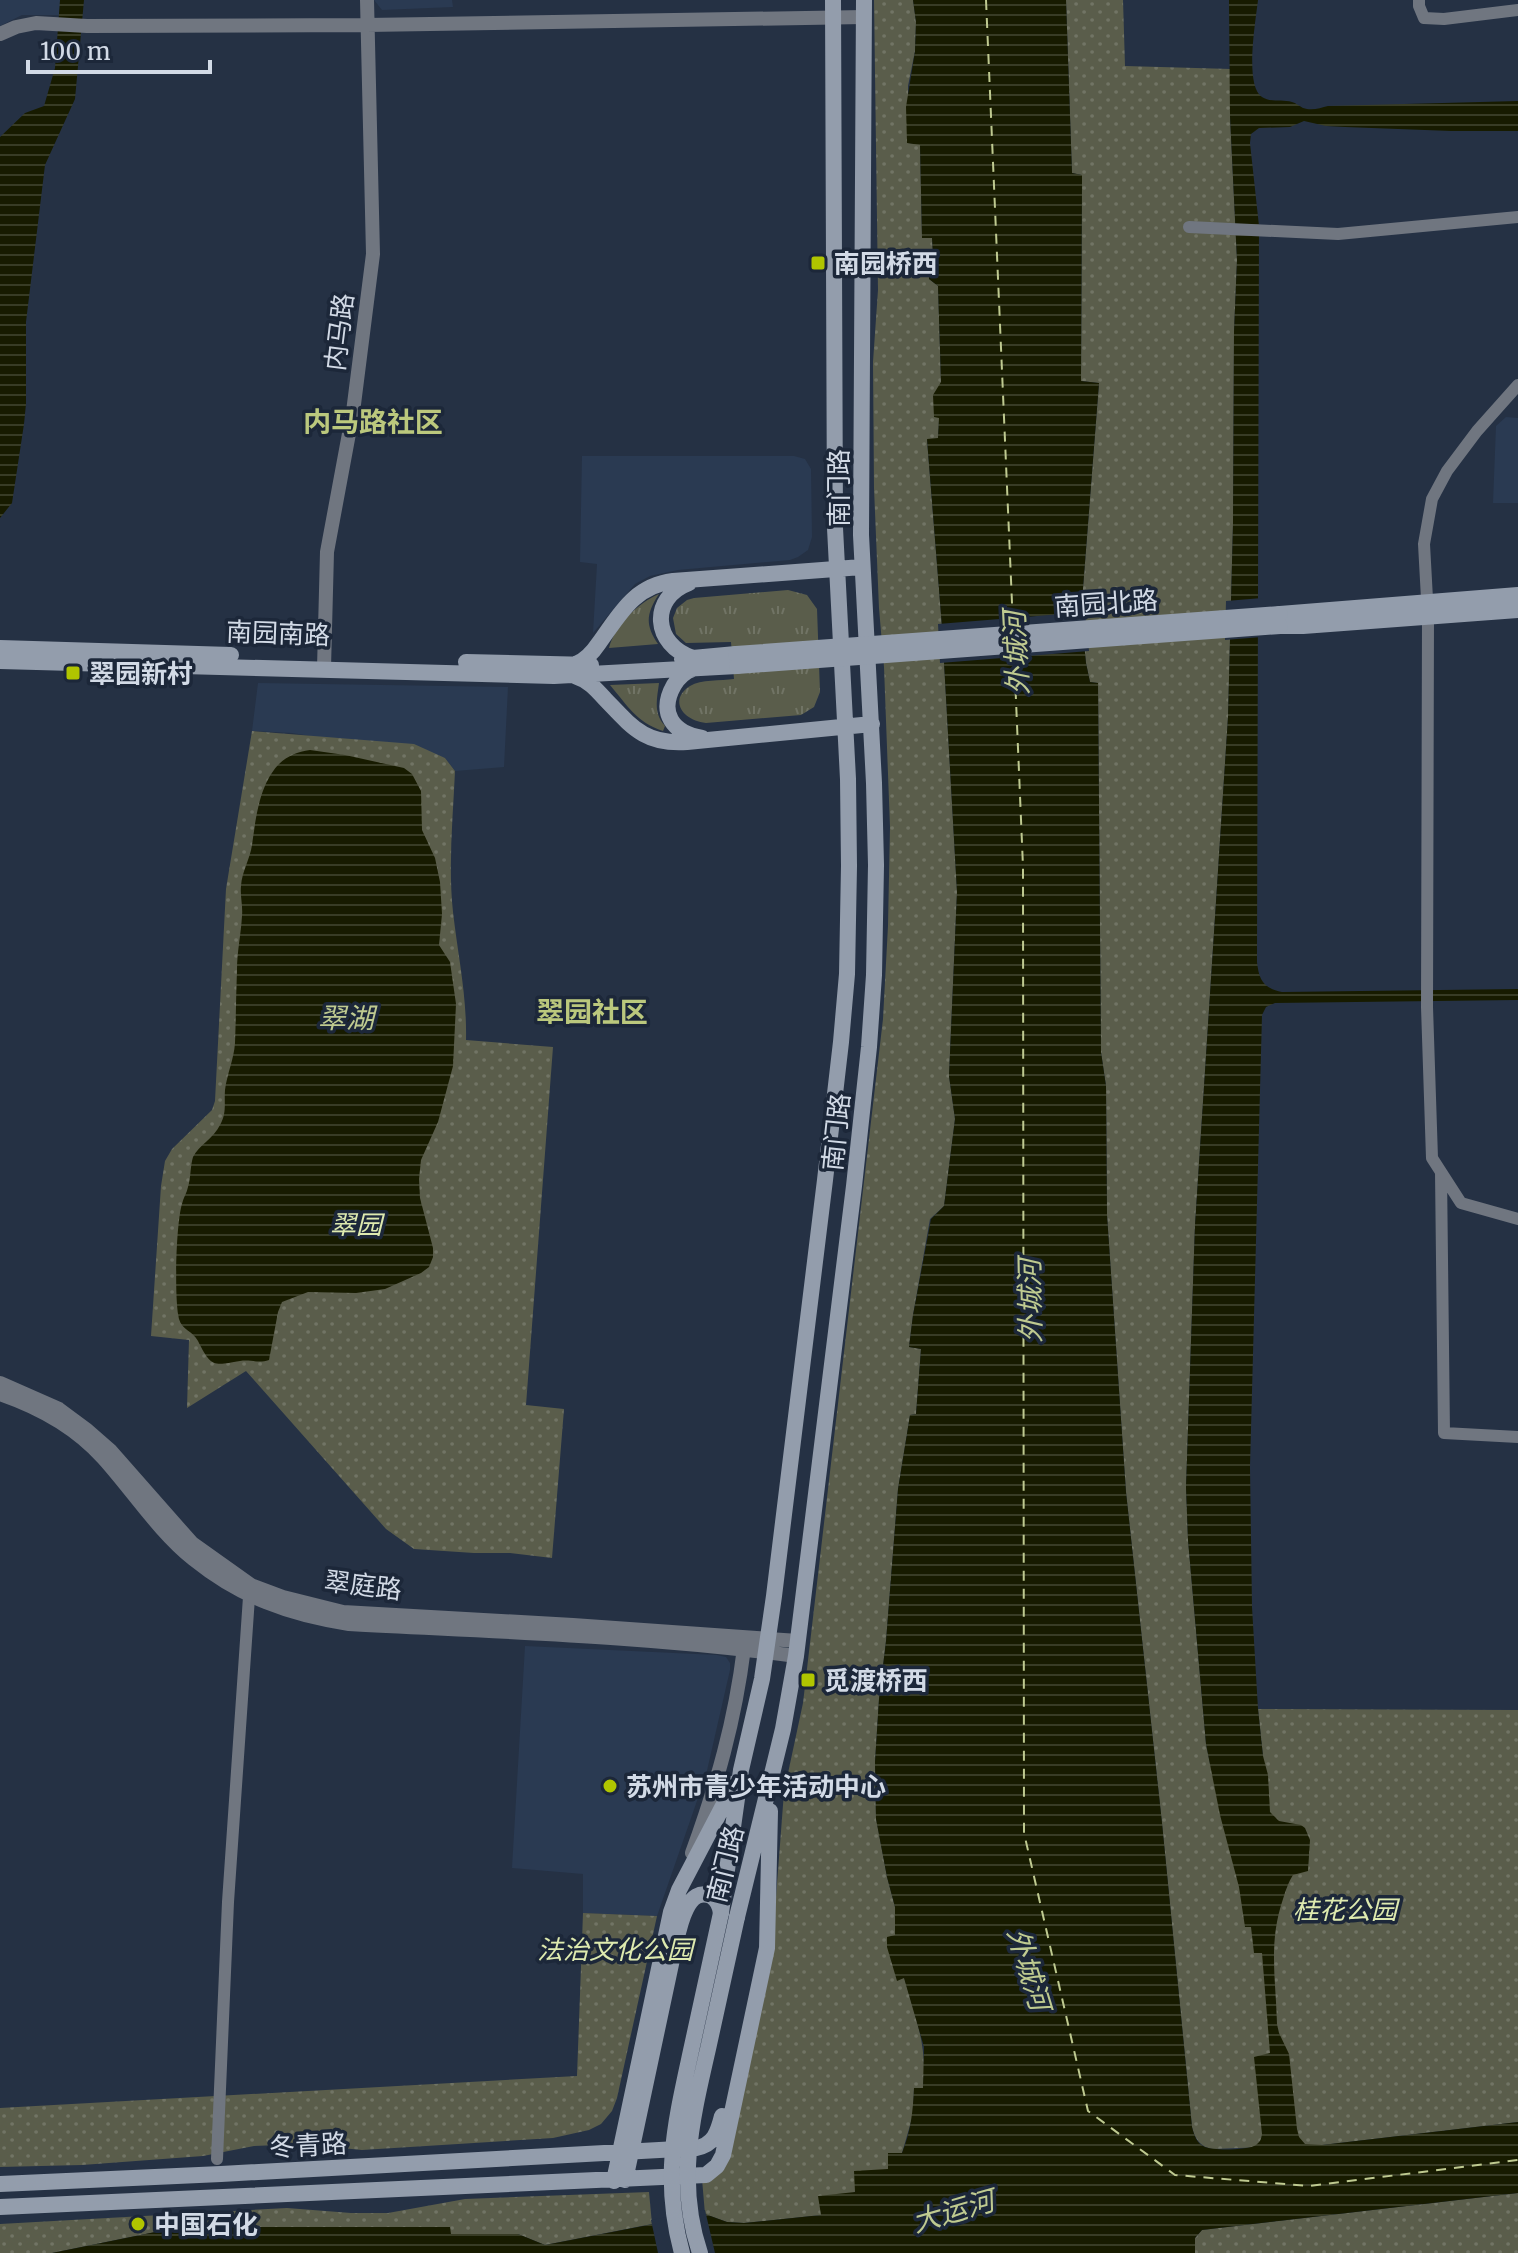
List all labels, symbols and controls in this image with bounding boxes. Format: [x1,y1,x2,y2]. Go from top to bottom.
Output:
scale bar [28,24,210,74]
text: 100 m [40,36,111,67]
place label: 南园桥西 [834,247,938,280]
marker: 南园桥西 [809,254,827,272]
street label: 内马路 [318,291,360,373]
district label: 内马路社区 [303,404,443,440]
street label: 南门路 [822,449,855,527]
street label: 南园北路 [1053,583,1159,623]
water label: 外城河 [996,605,1036,696]
street label: 南园南路 [225,615,331,651]
place label: 翠园新村 [89,657,193,690]
marker: 翠园新村 [64,664,82,682]
district label: 翠园社区 [536,994,648,1030]
water label: 翠湖 [318,1000,378,1036]
street label: 南门路 [816,1091,856,1173]
park label: 翠园 [330,1208,386,1241]
water label: 外城河 [1011,1254,1049,1343]
street label: 翠庭路 [322,1564,404,1606]
place label: 觅渡桥西 [824,1664,928,1697]
marker: 觅渡桥西 [799,1671,817,1689]
place label: 苏州市青少年活动中心 [626,1770,886,1803]
marker: 苏州市青少年活动中心 [601,1777,619,1795]
street label: 南门路 [700,1822,750,1906]
park label: 桂花公园 [1293,1893,1401,1926]
water label: 外城河 [1000,1924,1060,2019]
park label: 法治文化公园 [537,1933,697,1966]
street label: 冬青路 [268,2126,348,2164]
water label: 大运河 [908,2181,1003,2240]
place label: 中国石化 [154,2208,258,2241]
marker: 中国石化 [129,2215,147,2233]

